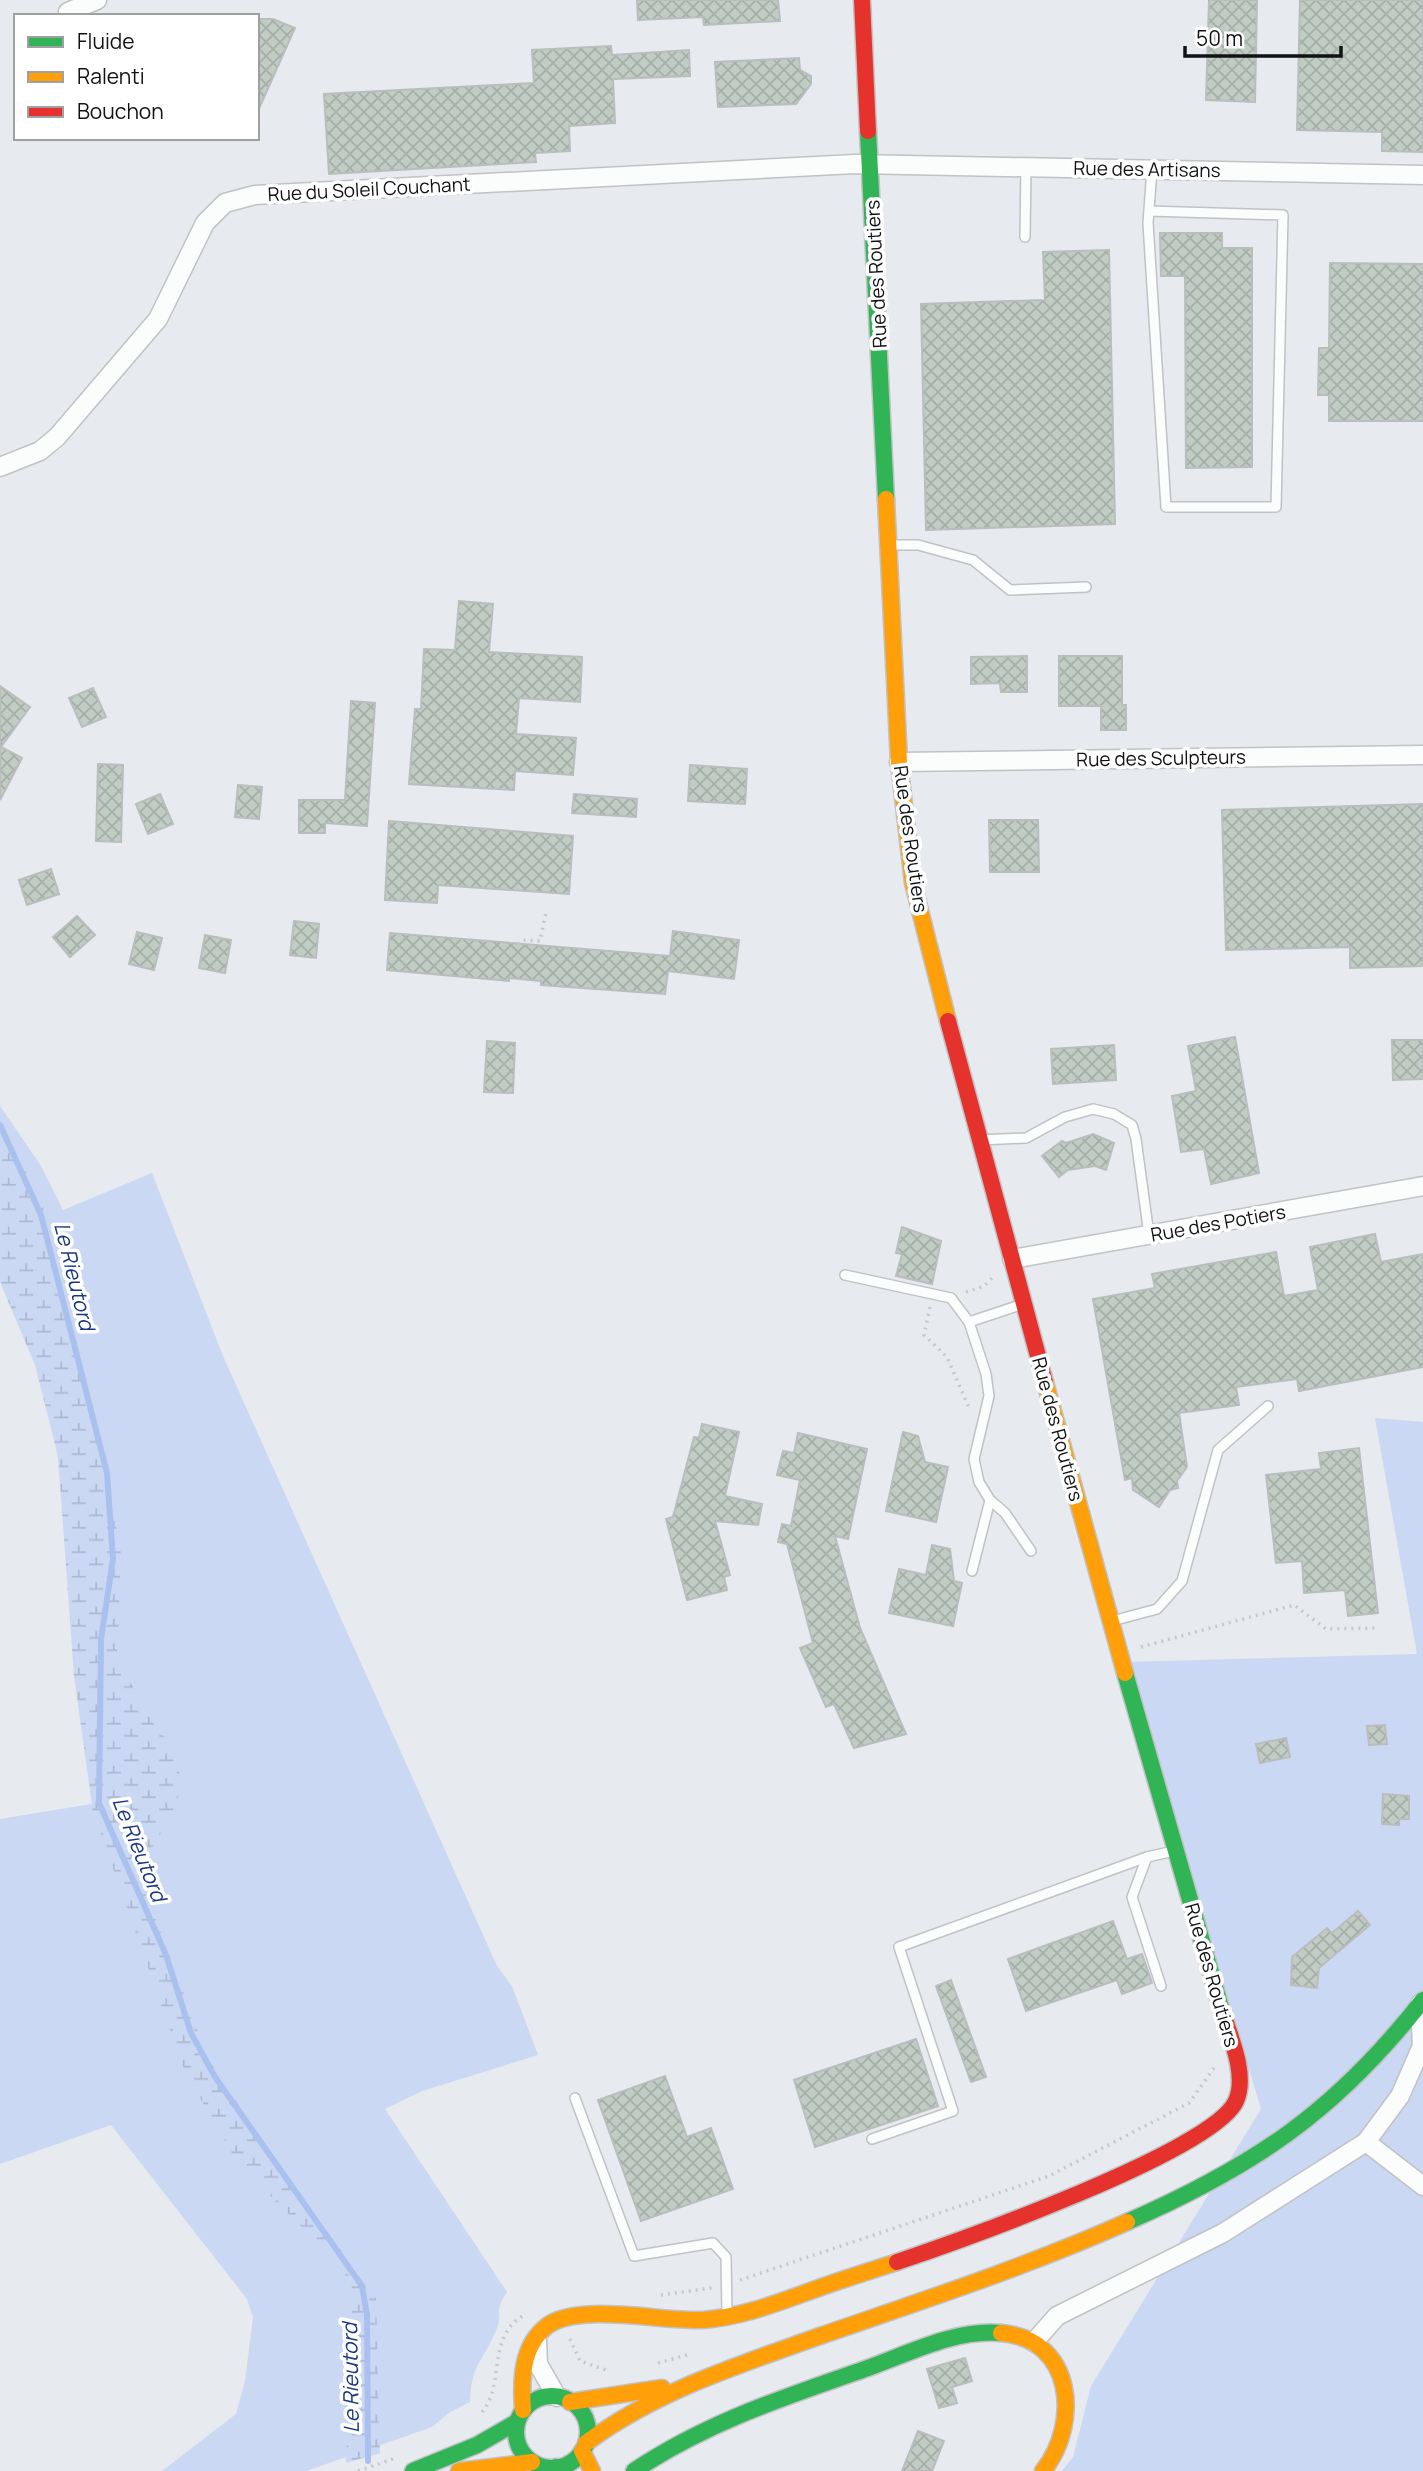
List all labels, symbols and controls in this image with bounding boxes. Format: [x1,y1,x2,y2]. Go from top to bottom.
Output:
legend [14,14,259,140]
scale bar [1185,14,1341,58]
text: 50 m [1196,24,1243,52]
text: Fluide [77,27,135,55]
text: Ralenti [77,62,145,90]
text: Bouchon [77,97,164,125]
street label: Rue des Artisans [1073,155,1221,183]
street label: Rue du Soleil Couchant [267,171,471,207]
street label: Rue des Routiers [859,199,893,349]
street label: Rue des Sculpteurs [1076,744,1246,772]
street label: Rue des Routiers [888,764,934,914]
street label: Rue des Potiers [1148,1198,1288,1248]
water label: Le Rieutord [48,1219,103,1335]
street label: Rue des Routiers [1026,1354,1090,1504]
water label: Le Rieutord [106,1793,175,1908]
street label: Rue des Routiers [1179,1900,1245,2050]
water label: Le Rieutord [335,2320,365,2433]

